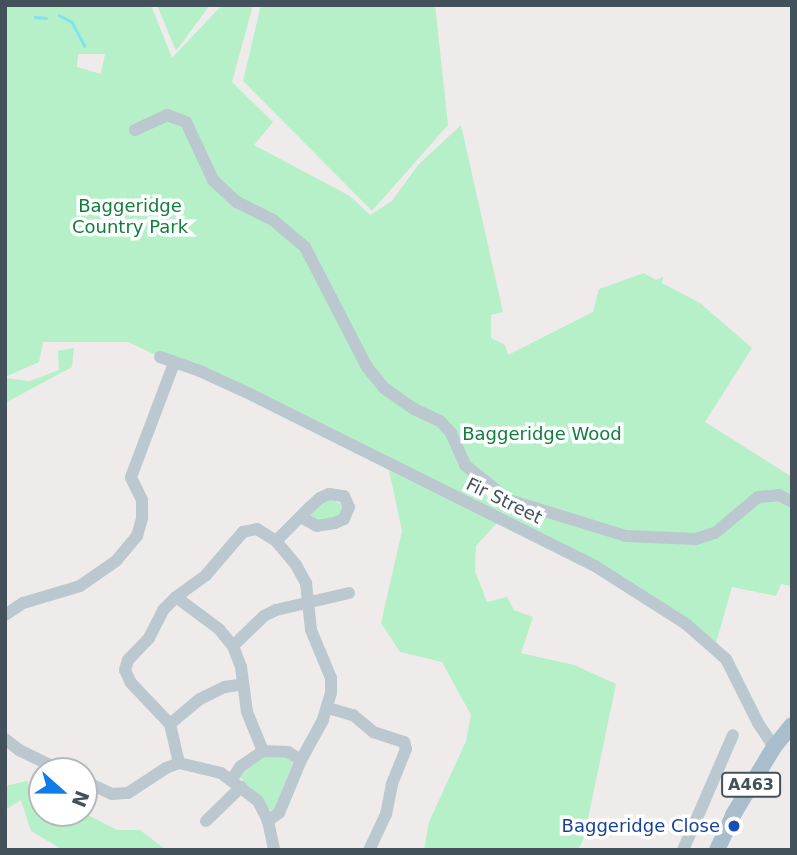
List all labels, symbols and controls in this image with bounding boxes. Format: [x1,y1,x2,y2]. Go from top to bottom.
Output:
park label: Baggeridge Country Park [72,196,188,238]
park label: Baggeridge Wood [462,423,622,445]
street label: Fir Street [462,473,546,529]
north arrow [28,757,98,827]
road number: A463 [720,772,782,798]
text: N [68,787,94,810]
place label: Baggeridge Close [562,815,720,837]
marker: Baggeridge Close [726,818,742,834]

